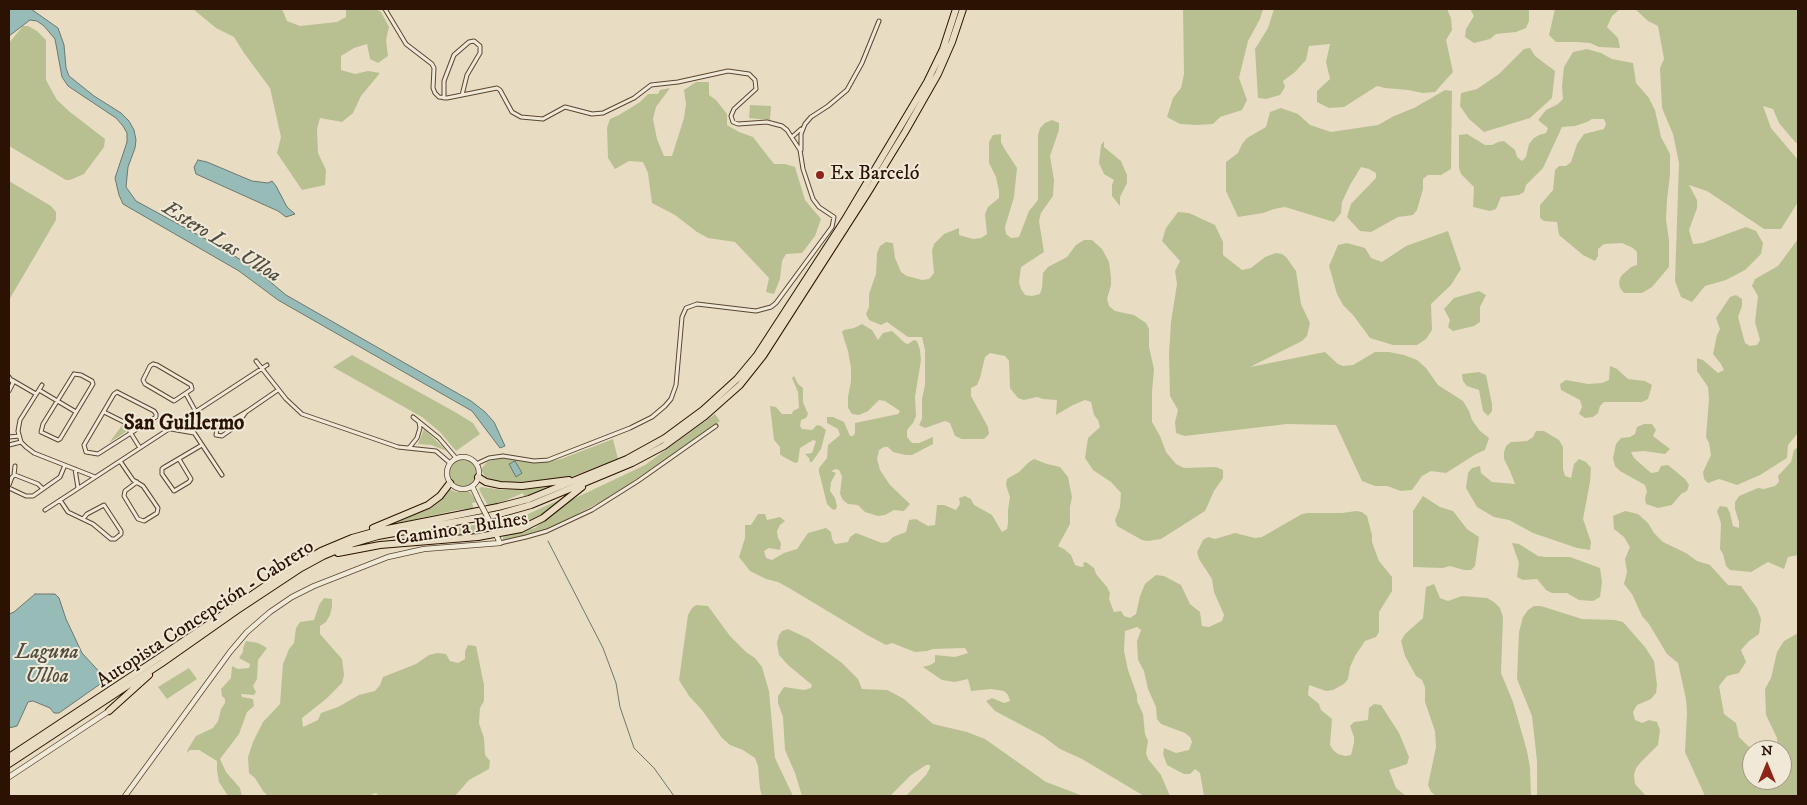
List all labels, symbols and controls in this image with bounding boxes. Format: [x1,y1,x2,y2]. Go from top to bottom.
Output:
place label: Ex Barceló [830,163,919,187]
marker: Ex Barceló [814,169,826,181]
water label: Estero Las Ulloa [157,197,285,289]
district label: San Guillermo [124,412,244,438]
street label: Camino a Bulnes [395,508,529,552]
street label: Autopista Concepción - Cabrero [93,536,319,694]
water label: Laguna Ulloa [15,641,79,691]
north arrow [1742,740,1792,790]
text: N [1761,742,1773,760]

